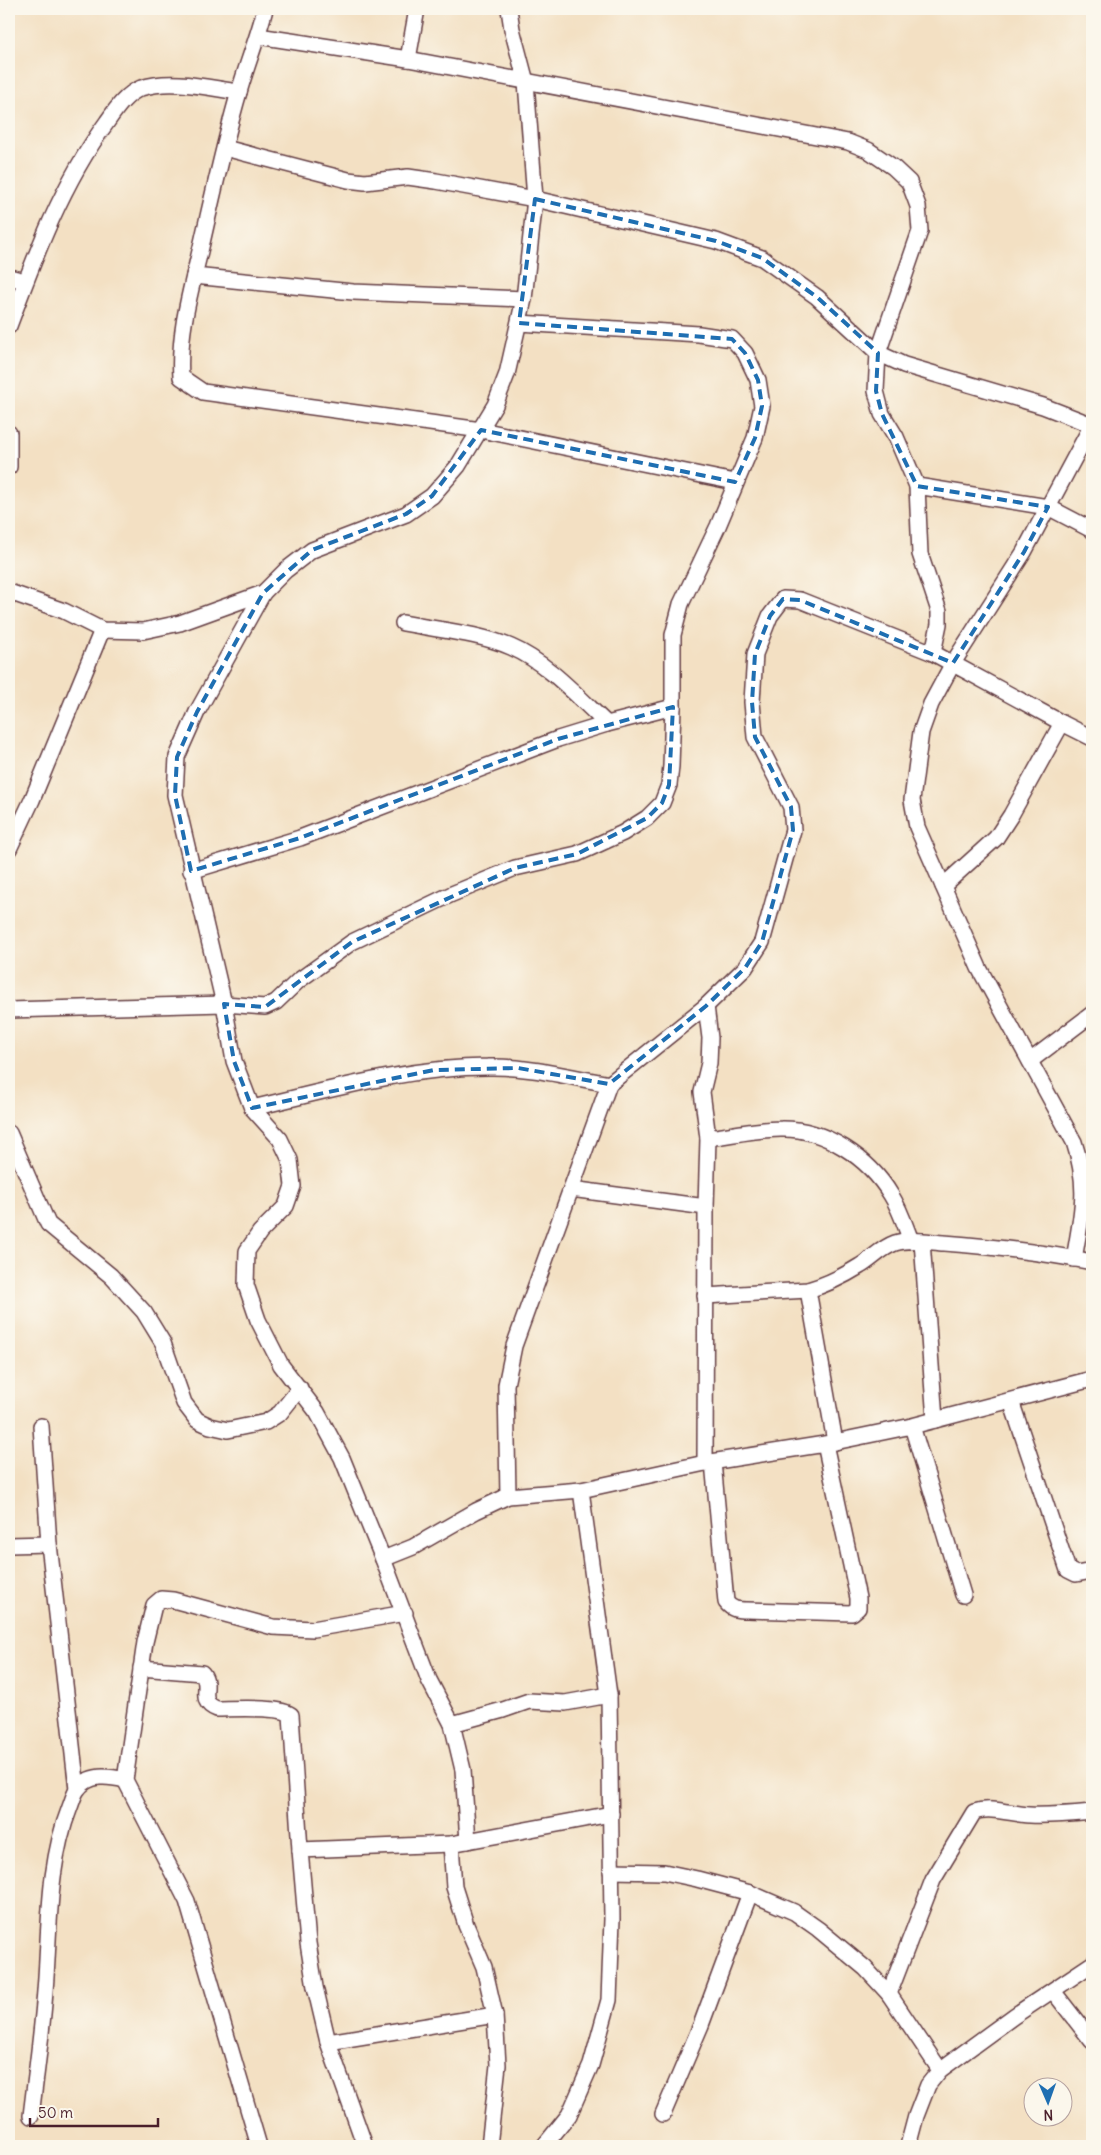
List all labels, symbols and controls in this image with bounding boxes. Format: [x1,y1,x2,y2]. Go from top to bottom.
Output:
north arrow [1024,2078,1074,2128]
scale bar [30,2095,158,2127]
text: 50 m [38,2103,73,2122]
text: N [1043,2106,1054,2124]

